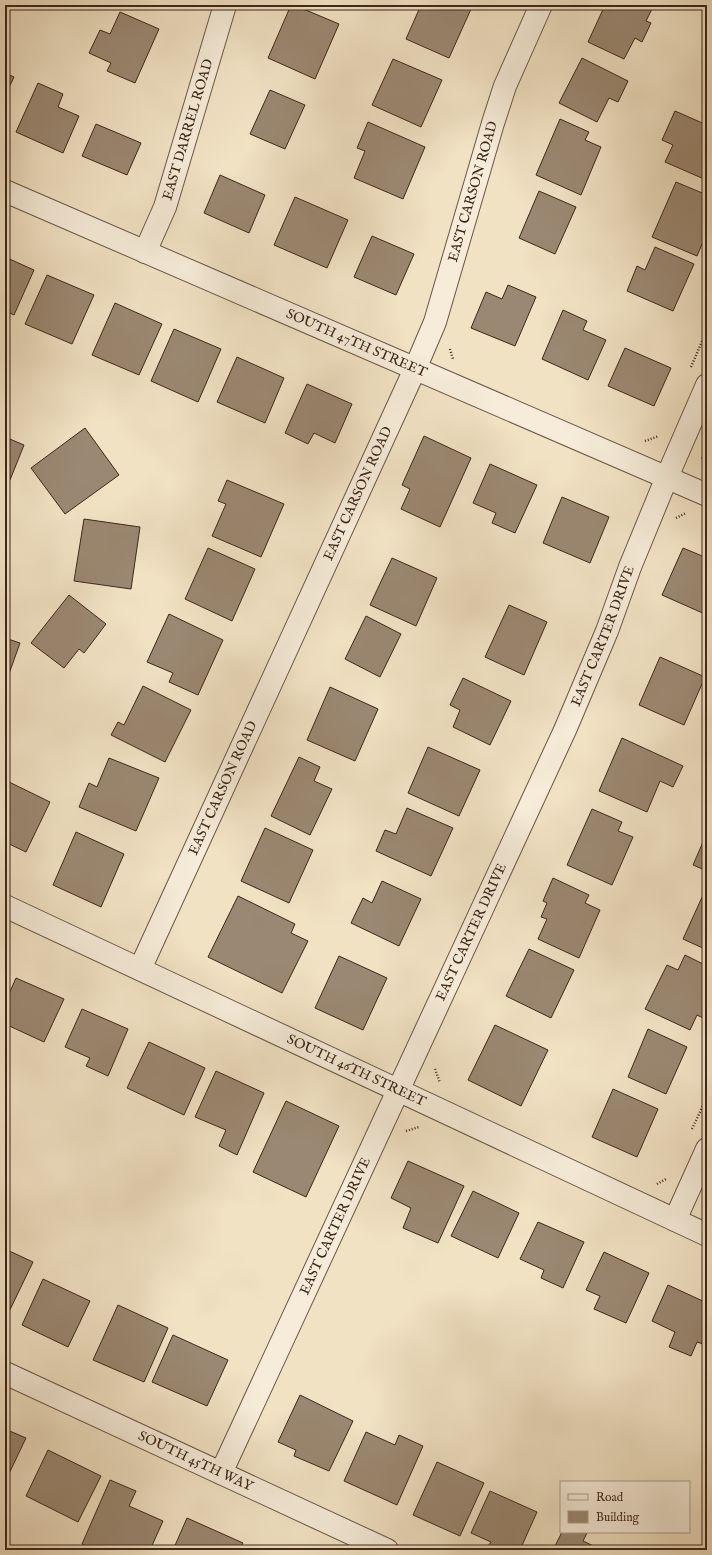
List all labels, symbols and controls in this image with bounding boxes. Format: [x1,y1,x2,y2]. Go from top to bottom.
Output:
street label: EAST DARREL ROAD [159,57,217,202]
street label: EAST CARSON ROAD [444,119,502,264]
street label: SOUTH 47TH STREET [283,305,430,382]
street label: EAST CARSON ROAD [319,424,396,564]
street label: EAST CARTER DRIVE [567,563,639,709]
street label: EAST CARSON ROAD [184,718,261,858]
street label: EAST CARTER DRIVE [432,860,511,1004]
street label: SOUTH 46TH STREET [284,1030,430,1111]
street label: EAST CARTER DRIVE [296,1154,375,1298]
street label: SOUTH 45TH WAY [135,1427,257,1496]
legend [560,1481,690,1533]
text: Road [596,1490,624,1505]
text: Building [596,1510,640,1525]

